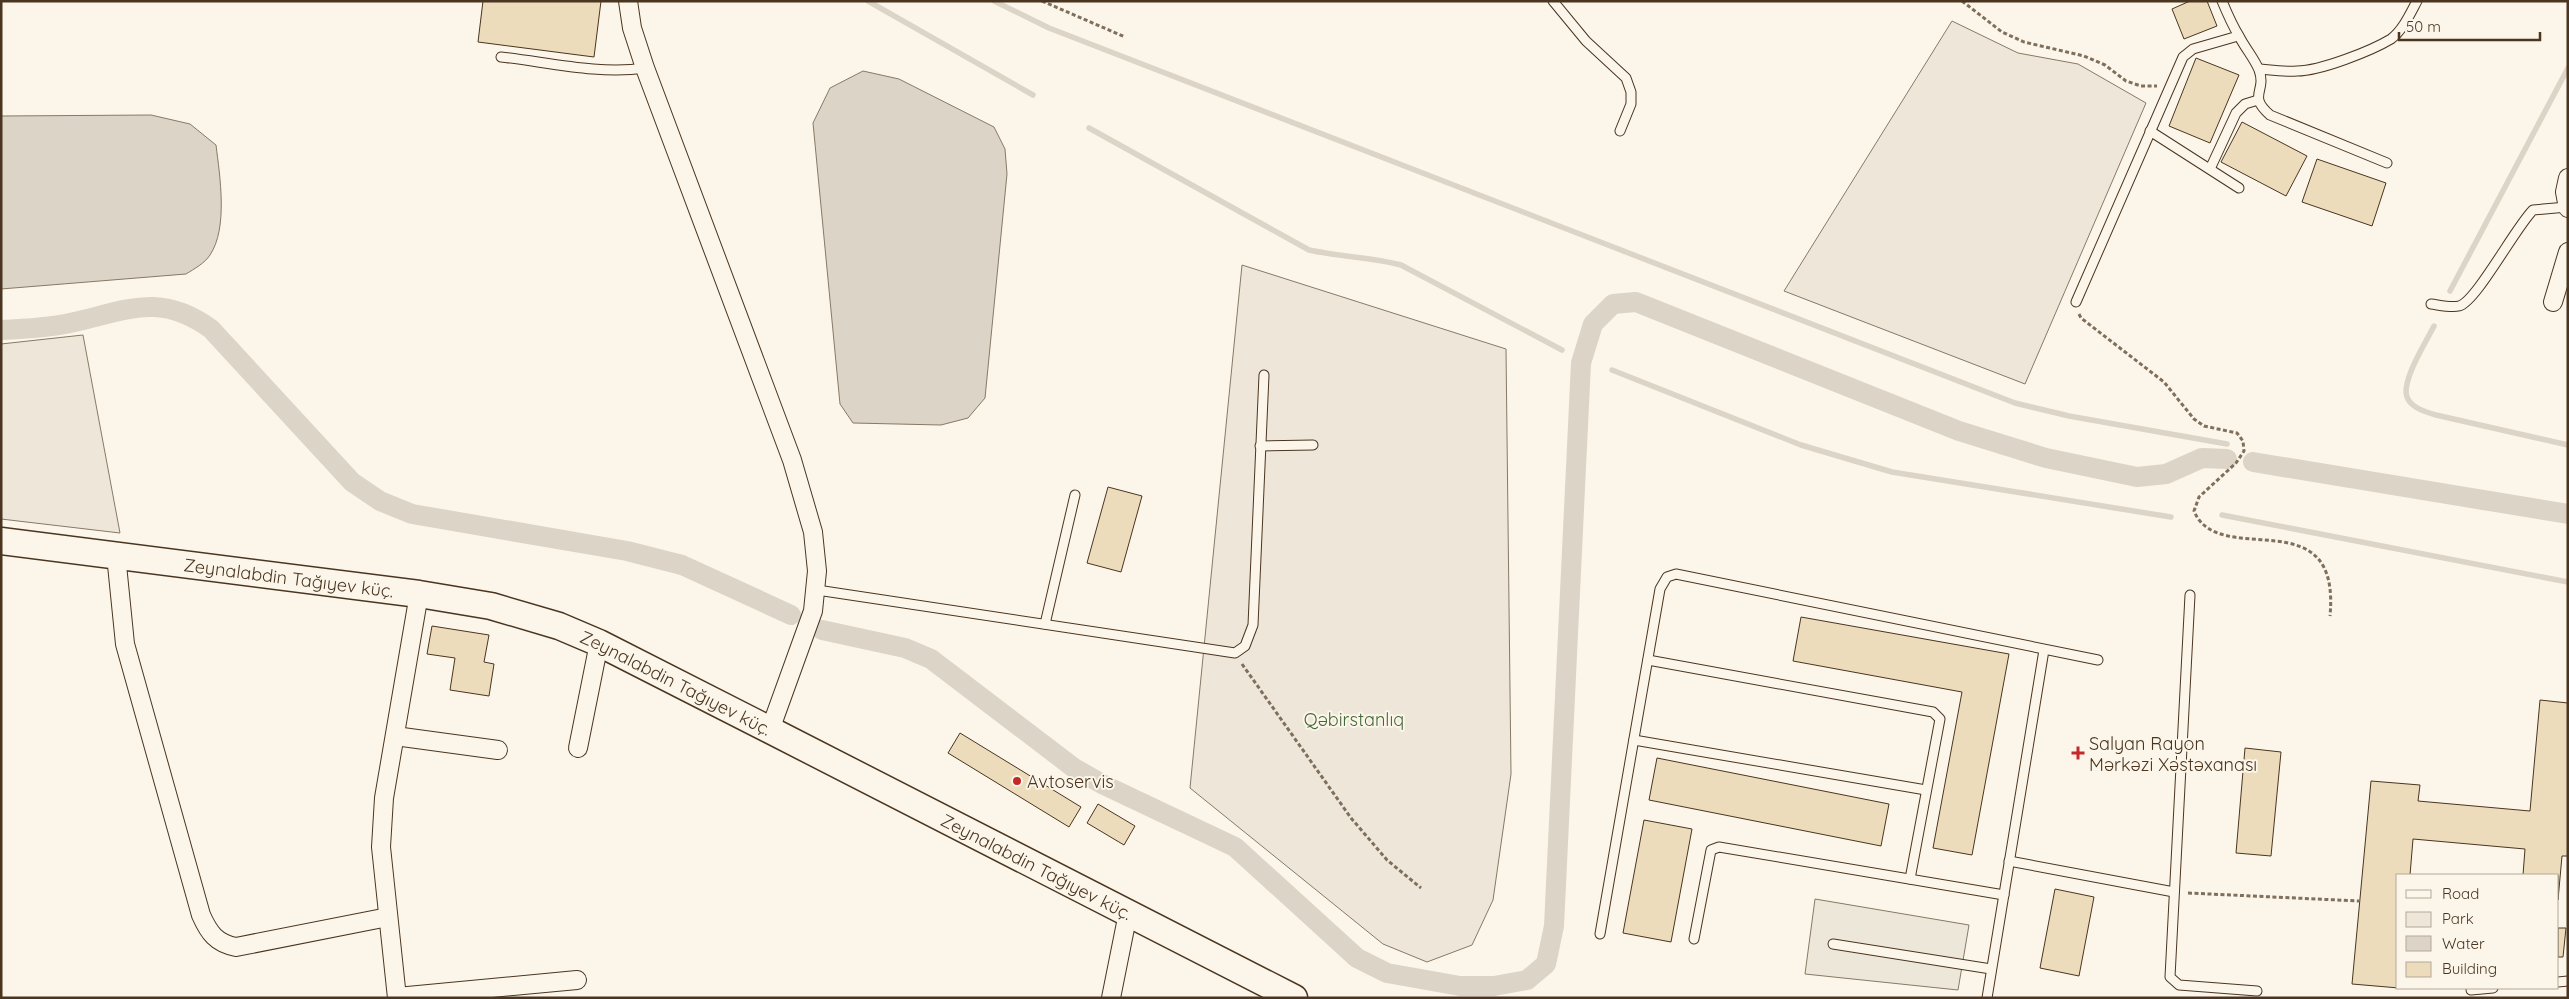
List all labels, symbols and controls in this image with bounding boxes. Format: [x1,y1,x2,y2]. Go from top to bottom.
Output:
scale bar [2399,10,2540,42]
text: 50 m [2406,17,2441,36]
street label: Zeynalabdin Tağıyev küç. [182,553,395,602]
street label: Zeynalabdin Tağıyev küç. [577,625,775,740]
park label: Qəbirstanlıq [1304,708,1404,731]
place label: Salyan Rayon Mərkəzi Xəstəxanası [2089,732,2257,776]
marker: Salyan Rayon Mərkəzi Xəstəxanası [2071,746,2085,760]
place label: Avtoservis [1027,770,1114,793]
marker: Avtoservis [1011,775,1023,787]
street label: Zeynalabdin Tağıyev küç. [937,808,1136,925]
legend [2396,874,2559,989]
text: Road [2442,884,2479,903]
text: Park [2442,909,2474,928]
text: Water [2442,934,2485,953]
text: Building [2442,959,2497,978]

